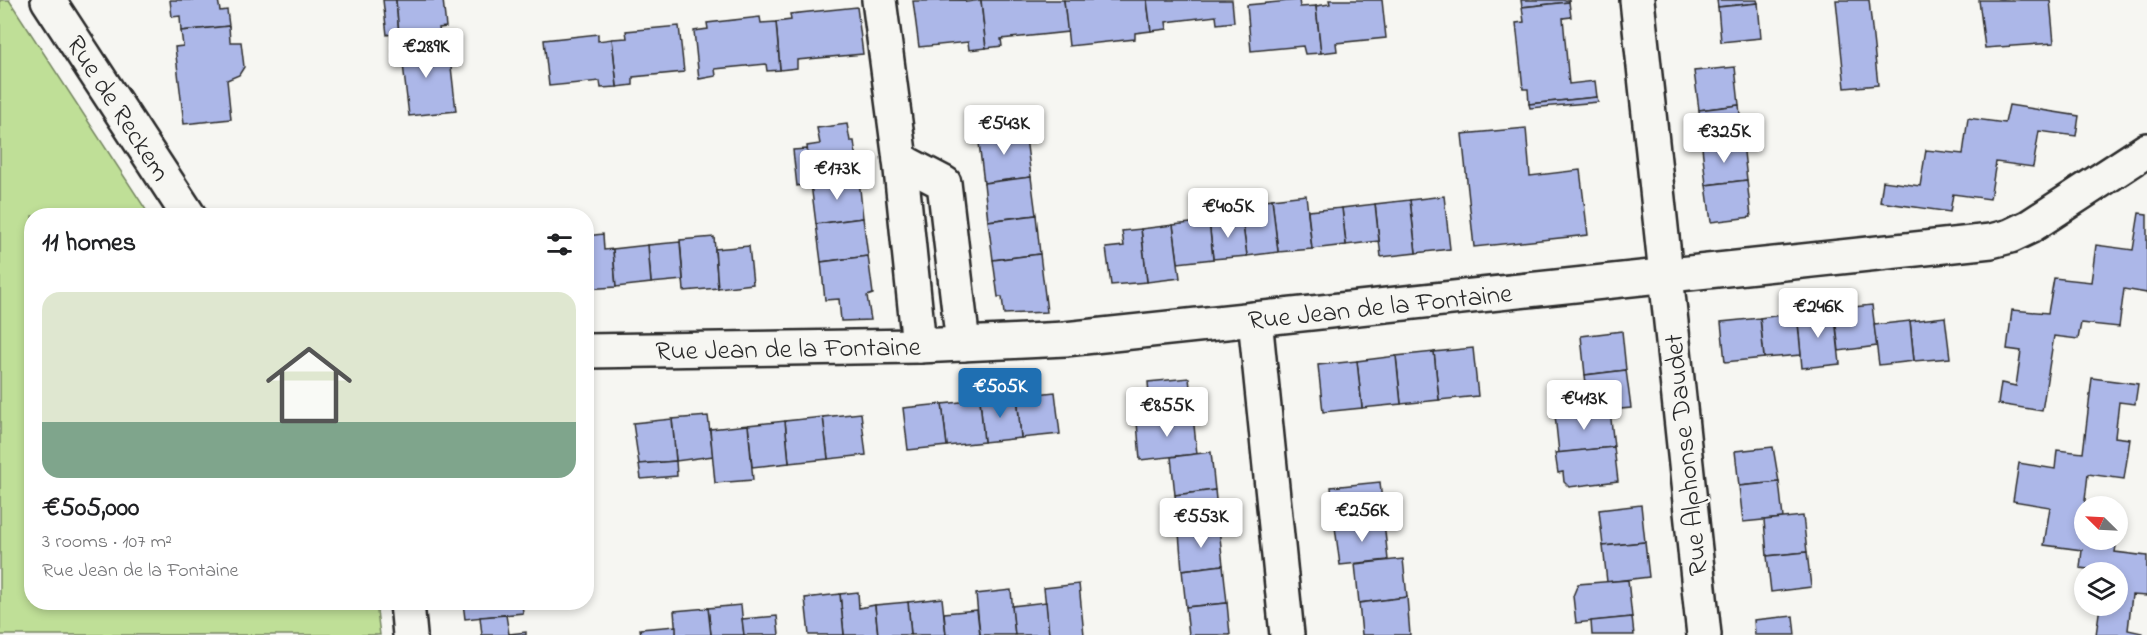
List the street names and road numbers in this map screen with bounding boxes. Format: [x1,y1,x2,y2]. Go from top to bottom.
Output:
street label: Rue de Reckem [55,29,179,190]
street label: Rue Jean de la Fontaine [1246,275,1515,342]
street label: Rue Jean de la Fontaine [655,329,922,372]
street label: Rue Alphonse Daudet [1655,332,1720,578]

